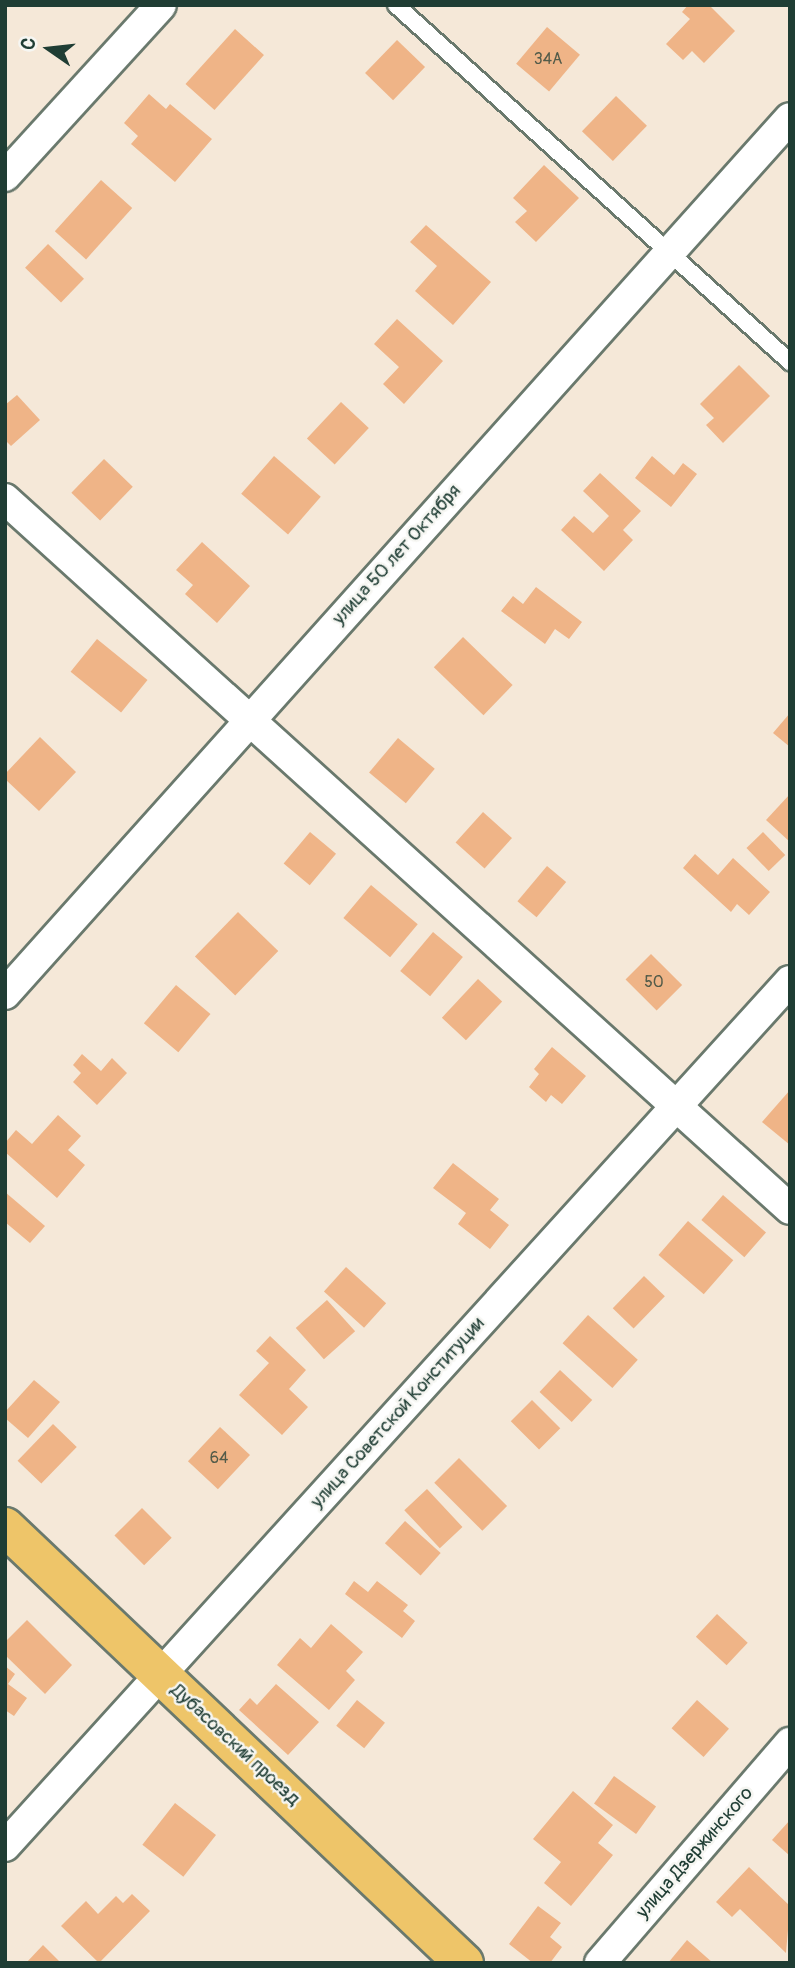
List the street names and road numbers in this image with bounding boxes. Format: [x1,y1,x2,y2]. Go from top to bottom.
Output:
street label: улица 50 лет Октября [328,480,466,630]
street label: улица Советской Конституции [306,1313,490,1513]
street label: Дубасовский проезд [166,1679,304,1811]
street label: улица Дзержинского [632,1783,758,1923]

